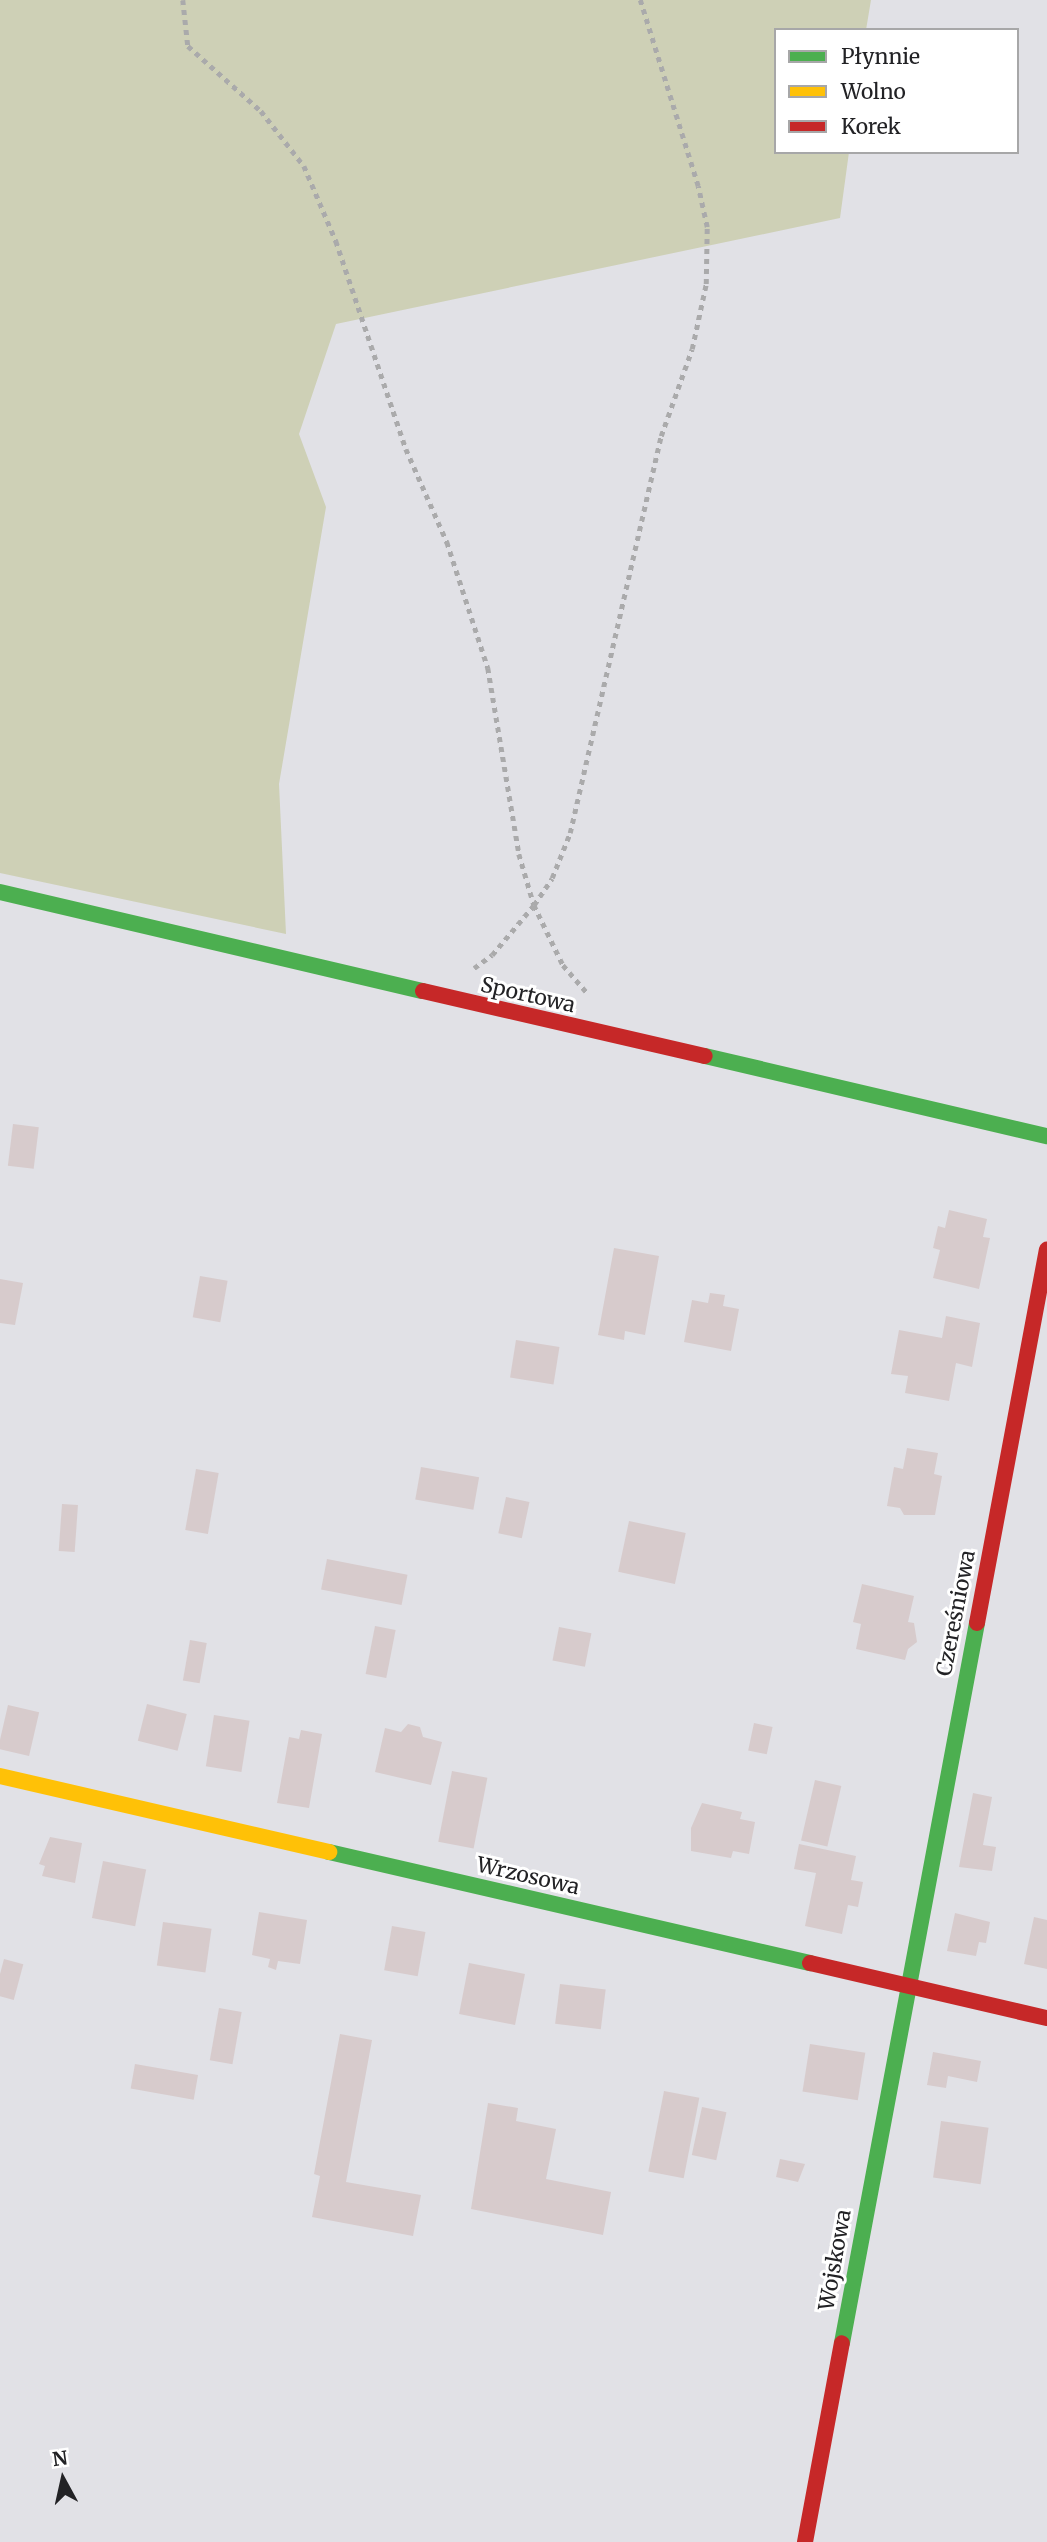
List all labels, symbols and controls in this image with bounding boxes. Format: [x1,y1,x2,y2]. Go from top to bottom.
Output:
legend [774,28,1019,154]
text: Płynnie [841,43,920,70]
text: Wolno [841,78,906,105]
text: Korek [841,113,901,140]
street label: Sportowa [478,972,578,1018]
street label: Czereśniowa [931,1548,981,1678]
street label: Wrzosowa [474,1852,582,1900]
street label: Wojskowa [814,2207,856,2313]
north arrow [28,2444,98,2514]
text: N [51,2445,69,2471]

